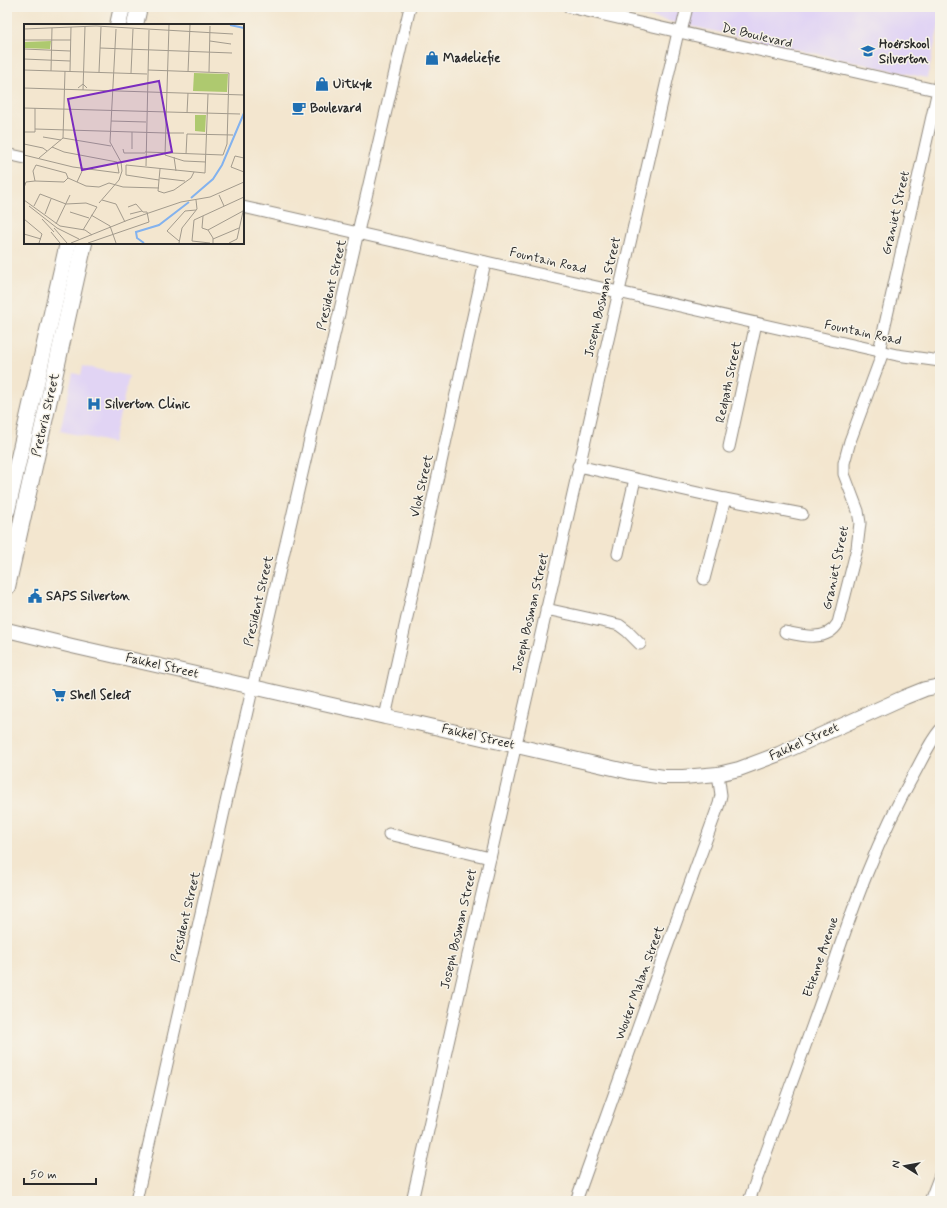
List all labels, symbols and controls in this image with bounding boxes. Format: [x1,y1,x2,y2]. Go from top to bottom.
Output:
street label: De Boulevard [720,20,794,52]
inset map [24,24,244,244]
place label: Hoërskool Silverton [879,36,930,68]
school or university icon: Hoërskool Silverton [860,43,876,59]
shop icon: Madeliefie [424,50,440,66]
place label: Madeliefie [443,50,501,67]
shop icon: Uitkyk [314,76,330,92]
place label: Uitkyk [333,76,372,93]
cafe icon: Boulevard [291,100,307,116]
place label: Boulevard [310,100,362,117]
street label: Graniet Street [878,169,914,257]
street label: Joseph Bosman Street [581,235,625,359]
street label: President Street [313,237,351,332]
street label: Fountain Road [508,244,588,278]
street label: Fountain Road [823,317,903,349]
street label: Redpath Street [712,339,746,424]
street label: Pretoria Street [28,371,64,458]
hospital icon: Silverton Clinic [86,396,102,412]
place label: Silverton Clinic [105,396,190,413]
street label: Vlok Street [406,452,438,519]
street label: Graniet Street [819,524,853,612]
street label: Joseph Bosman Street [509,551,553,675]
street label: President Street [240,553,278,648]
public building icon: SAPS Silverton [27,588,43,604]
place label: SAPS Silverton [46,588,131,605]
street label: Fakkel Street [124,649,200,683]
supermarket icon: Shell Select [51,687,67,703]
place label: Shell Select [70,687,132,704]
street label: Fakkel Street [767,719,842,765]
street label: Fakkel Street [440,720,516,754]
street label: Joseph Bosman Street [437,867,481,991]
street label: President Street [167,869,205,964]
street label: Etienne Avenue [799,914,843,1000]
street label: Wouter Malan Street [611,923,669,1043]
north arrow [885,1146,925,1186]
text: N [889,1159,904,1169]
scale bar [24,1160,96,1186]
text: 50 m [30,1167,57,1183]

